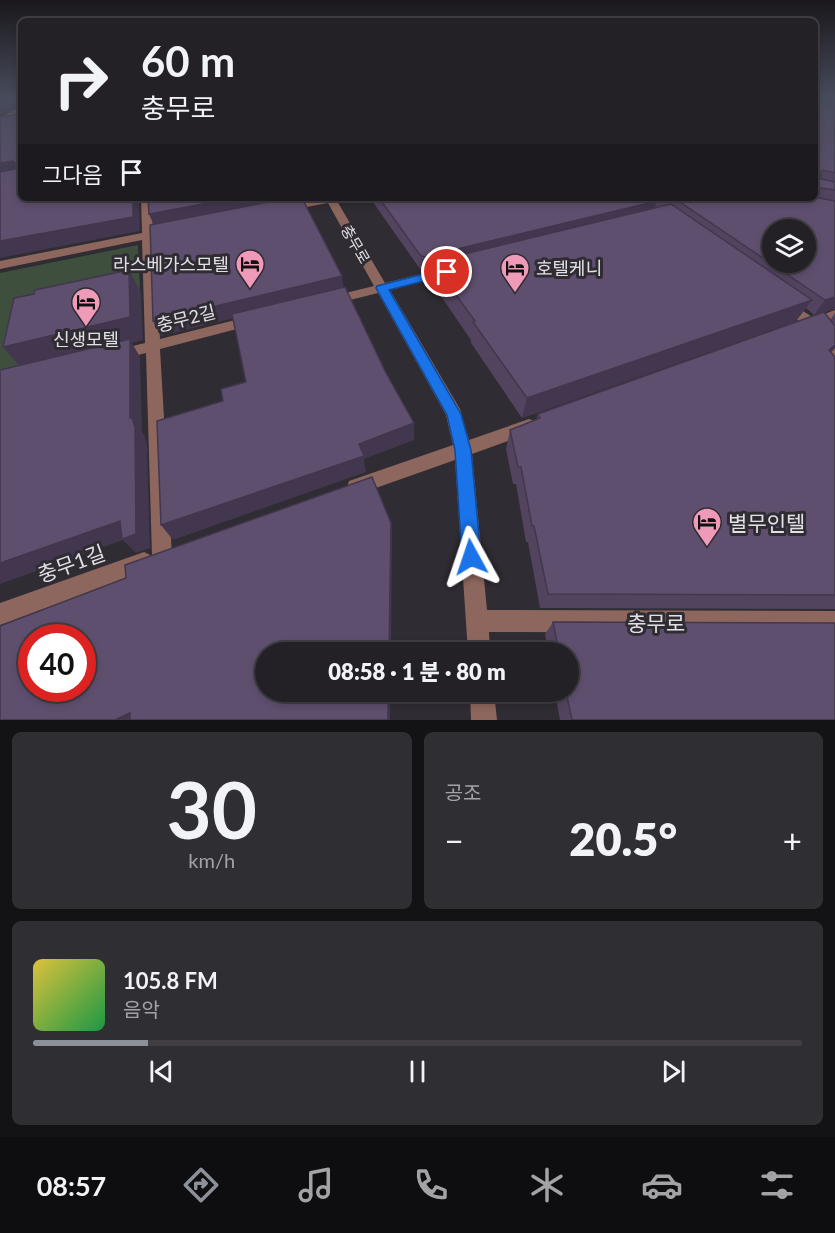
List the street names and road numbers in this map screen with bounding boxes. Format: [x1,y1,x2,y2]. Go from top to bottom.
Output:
street label: 충무로 [338,222,374,266]
street label: 충무2길 [154,300,218,336]
street label: 충무1길 [34,539,108,587]
street label: 충무로 [627,610,685,635]

